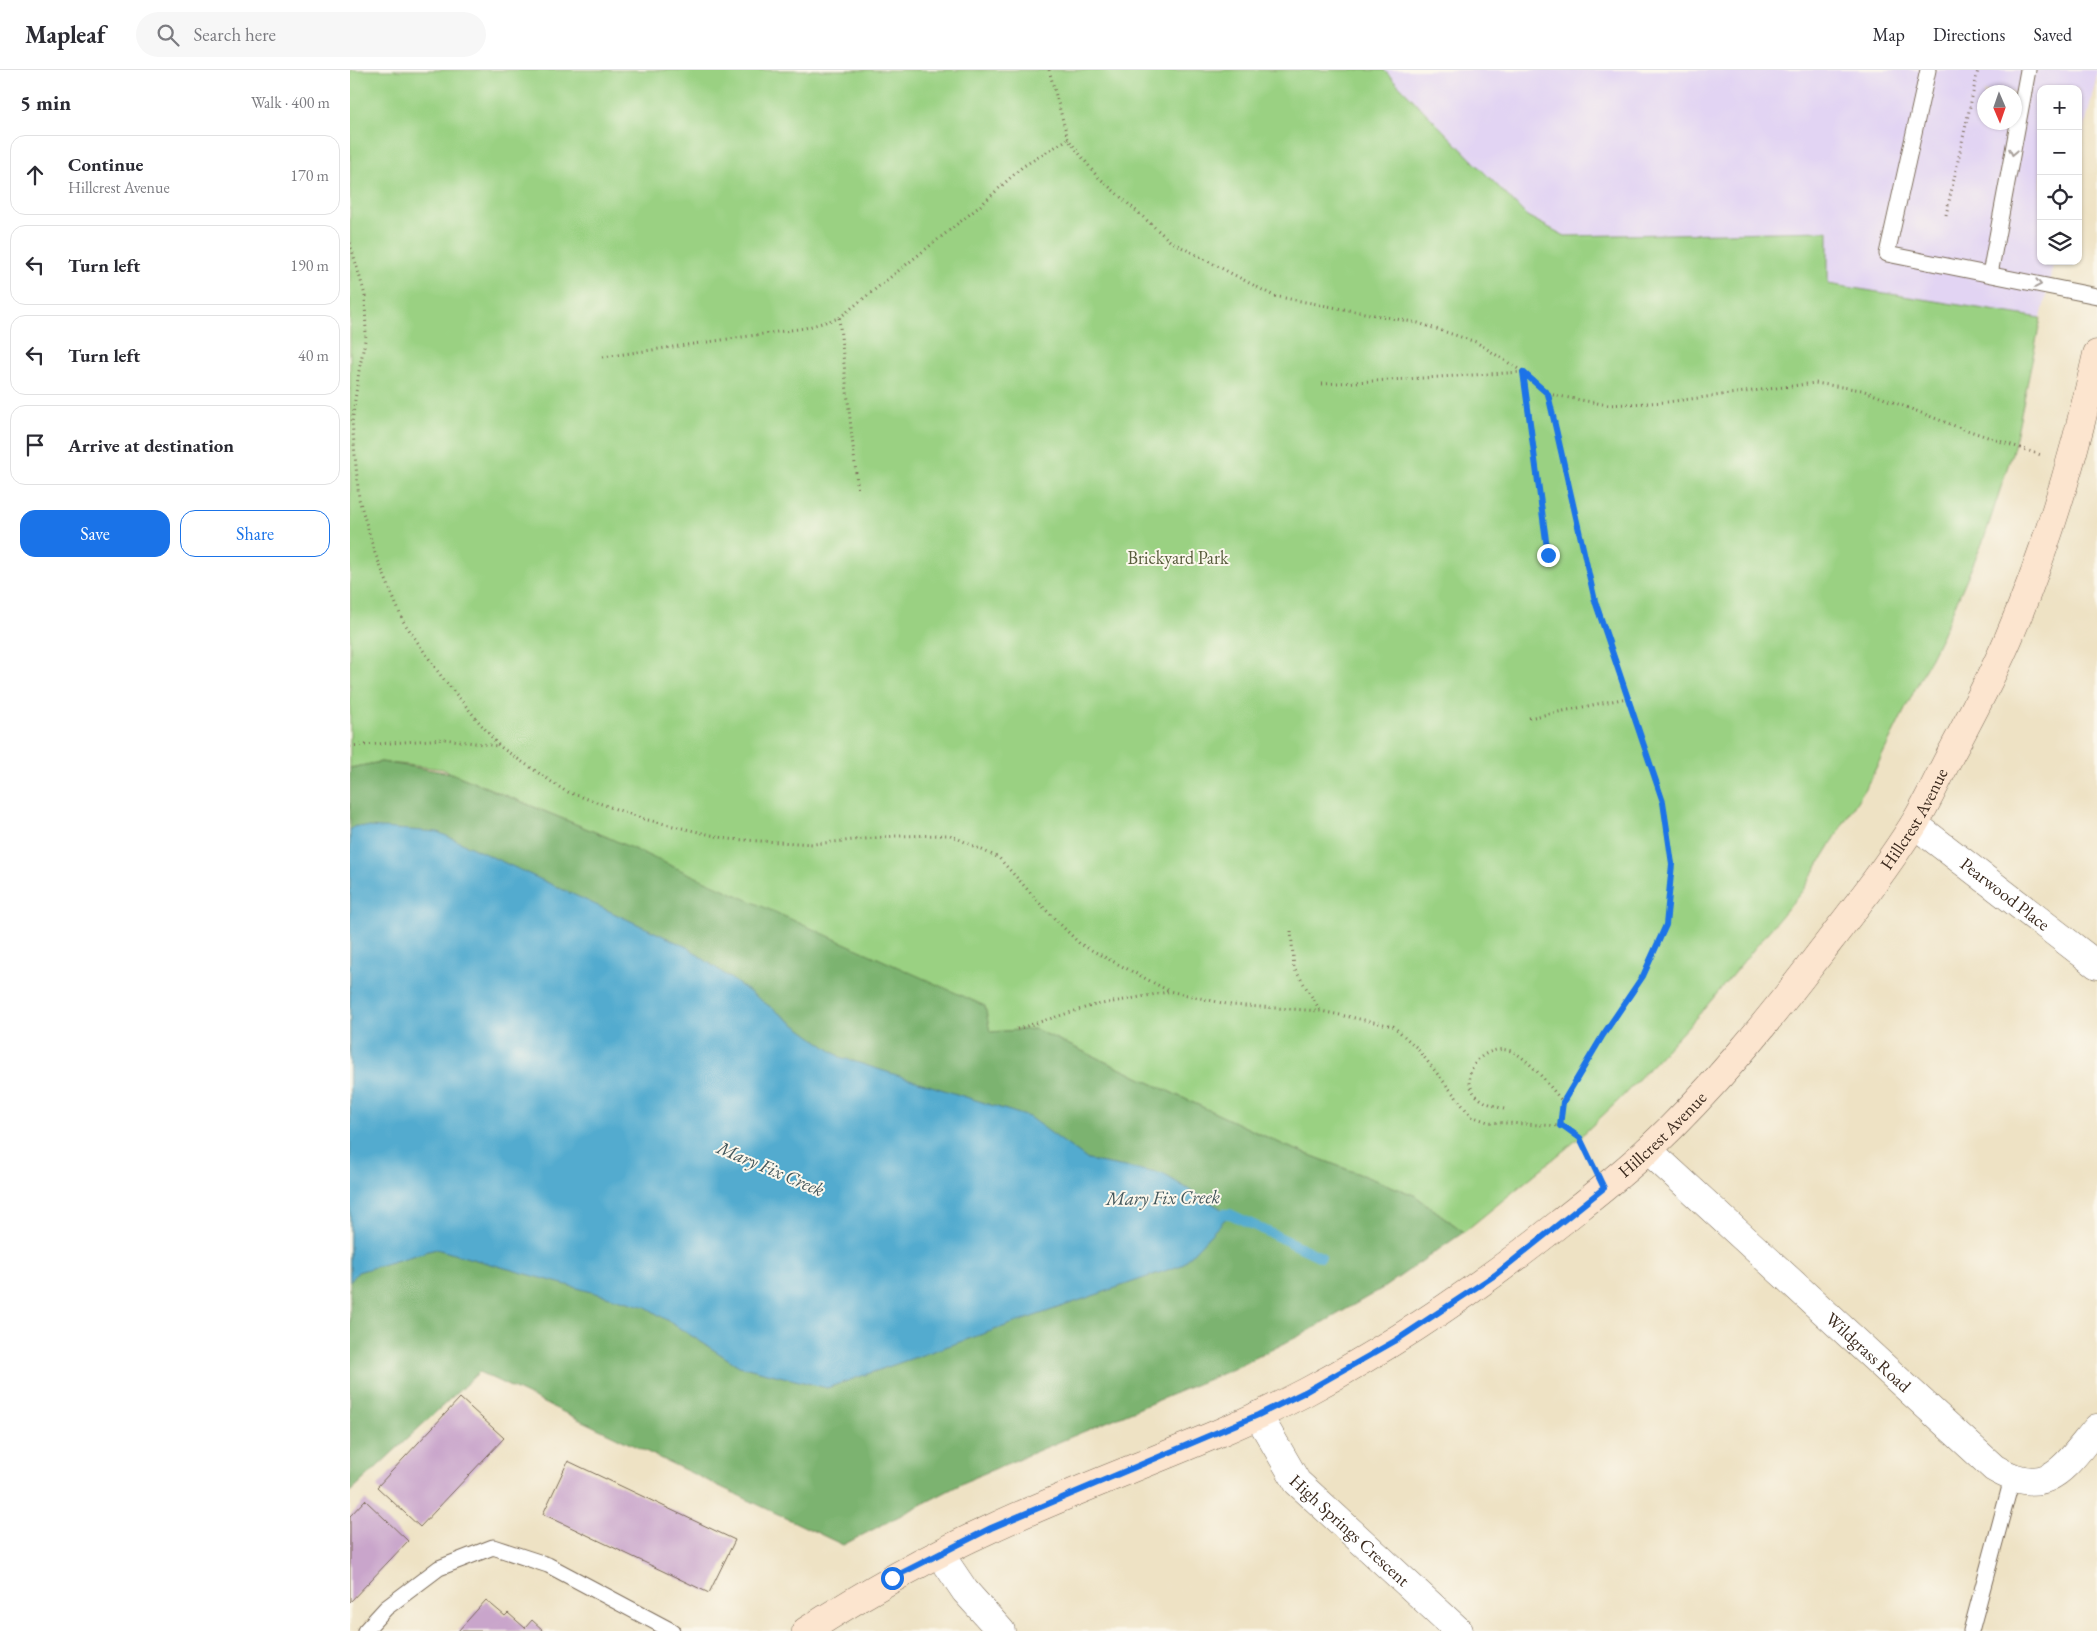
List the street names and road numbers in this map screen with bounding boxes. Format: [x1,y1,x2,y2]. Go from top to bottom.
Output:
street label: Hillcrest Avenue [1875,764,1953,874]
street label: Pearwood Place [1956,852,2055,936]
street label: Hillcrest Avenue [1613,1086,1711,1182]
street label: Wildgrass Road [1821,1307,1917,1398]
street label: High Springs Crescent [1285,1469,1415,1591]

